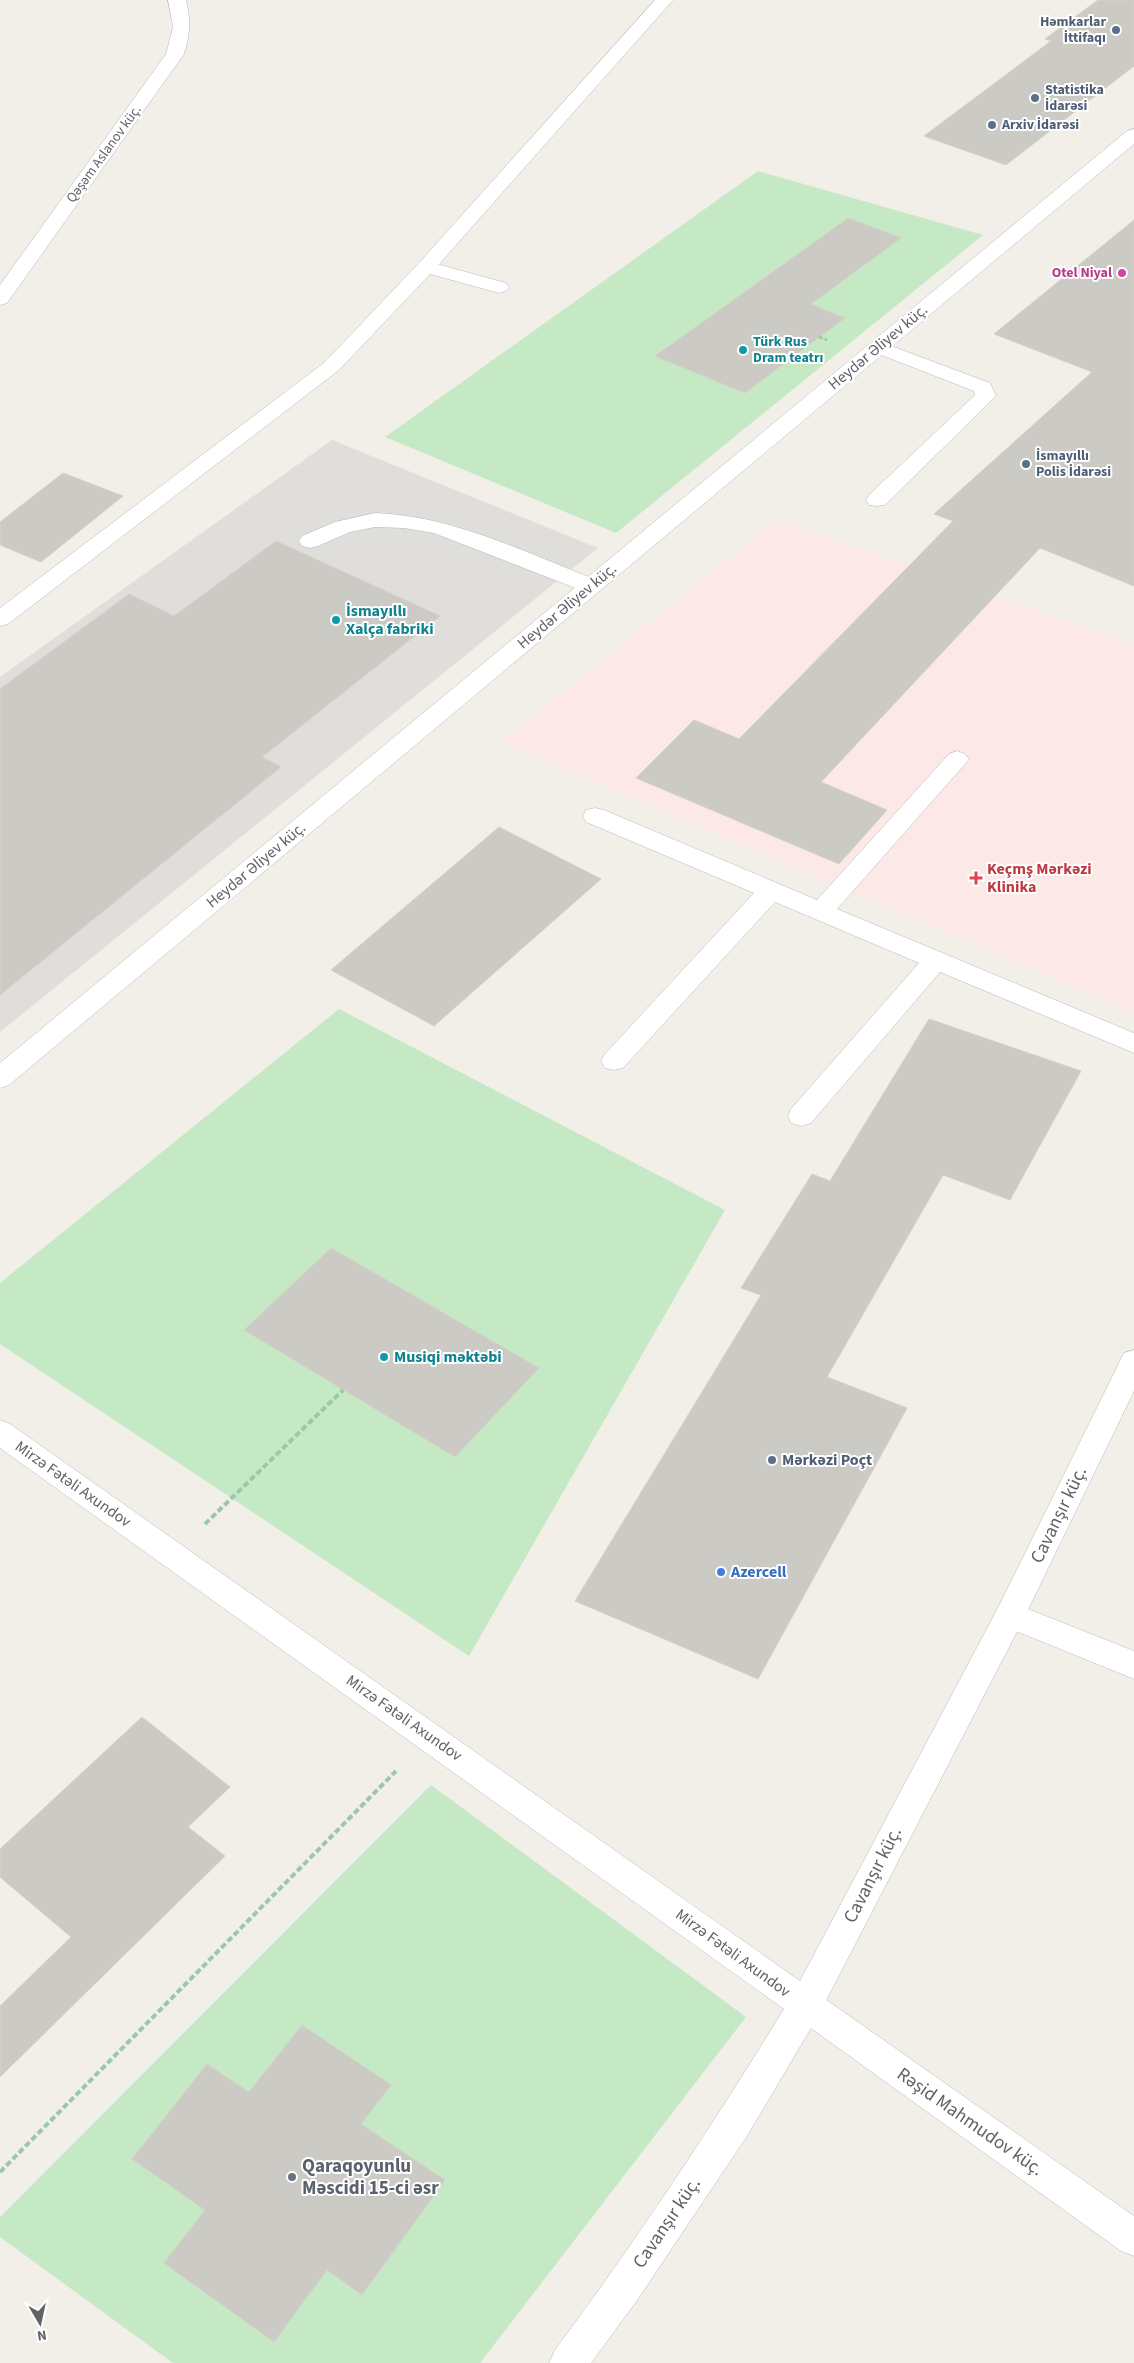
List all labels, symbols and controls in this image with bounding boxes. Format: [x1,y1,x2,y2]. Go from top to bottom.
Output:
place label: Həmkarlar İttifaqı [1040,12,1106,48]
marker: Həmkarlar İttifaqı [1110,24,1122,36]
place label: Statistika İdarəsi [1045,80,1104,116]
marker: Statistika İdarəsi [1029,92,1041,104]
street label: Qəşəm Aslanov küç. [62,101,146,207]
place label: Arxiv İdarəsi [1001,115,1079,135]
marker: Arxiv İdarəsi [986,119,998,131]
place label: Otel Niyal [1052,263,1112,283]
marker: Otel Niyal [1116,267,1128,279]
street label: Heydər Əliyev küç. [824,299,932,395]
place label: Türk Rus Dram teatrı [753,332,823,368]
marker: Türk Rus Dram teatrı [737,344,749,356]
place label: İsmayıllı Polis İdarəsi [1036,446,1111,482]
marker: İsmayıllı Polis İdarəsi [1020,458,1032,470]
street label: Heydər Əliyev küç. [513,558,621,654]
place label: İsmayıllı Xalça fabriki [346,600,434,640]
marker: İsmayıllı Xalça fabriki [330,614,342,626]
street label: Heydər Əliyev küç. [202,817,310,913]
place label: Keçmş Mərkəzi Klinika [987,858,1092,898]
marker: Keçmş Mərkəzi Klinika [969,871,983,885]
place label: Musiqi məktəbi [394,1346,502,1368]
marker: Musiqi məktəbi [378,1351,390,1363]
street label: Mirzə Fətəli Axundov [10,1436,136,1533]
place label: Mərkəzi Poçt [782,1449,872,1471]
marker: Mərkəzi Poçt [766,1454,778,1466]
street label: Cavanşır küç. [1024,1462,1094,1568]
place label: Azercell [730,1561,787,1583]
marker: Azercell [715,1566,727,1578]
street label: Mirzə Fətəli Axundov [341,1670,467,1767]
street label: Cavanşır küç. [837,1822,909,1928]
street label: Mirzə Fətəli Axundov [671,1904,795,2003]
street label: Rəşid Mahmudov küç. [891,2061,1049,2183]
place label: Qaraqoyunlu Məscidi 15-ci əsr [302,2153,439,2202]
marker: Qaraqoyunlu Məscidi 15-ci əsr [286,2171,298,2183]
street label: Cavanşır küç. [627,2172,707,2274]
north arrow [15,2298,65,2348]
text: N [36,2324,48,2345]

